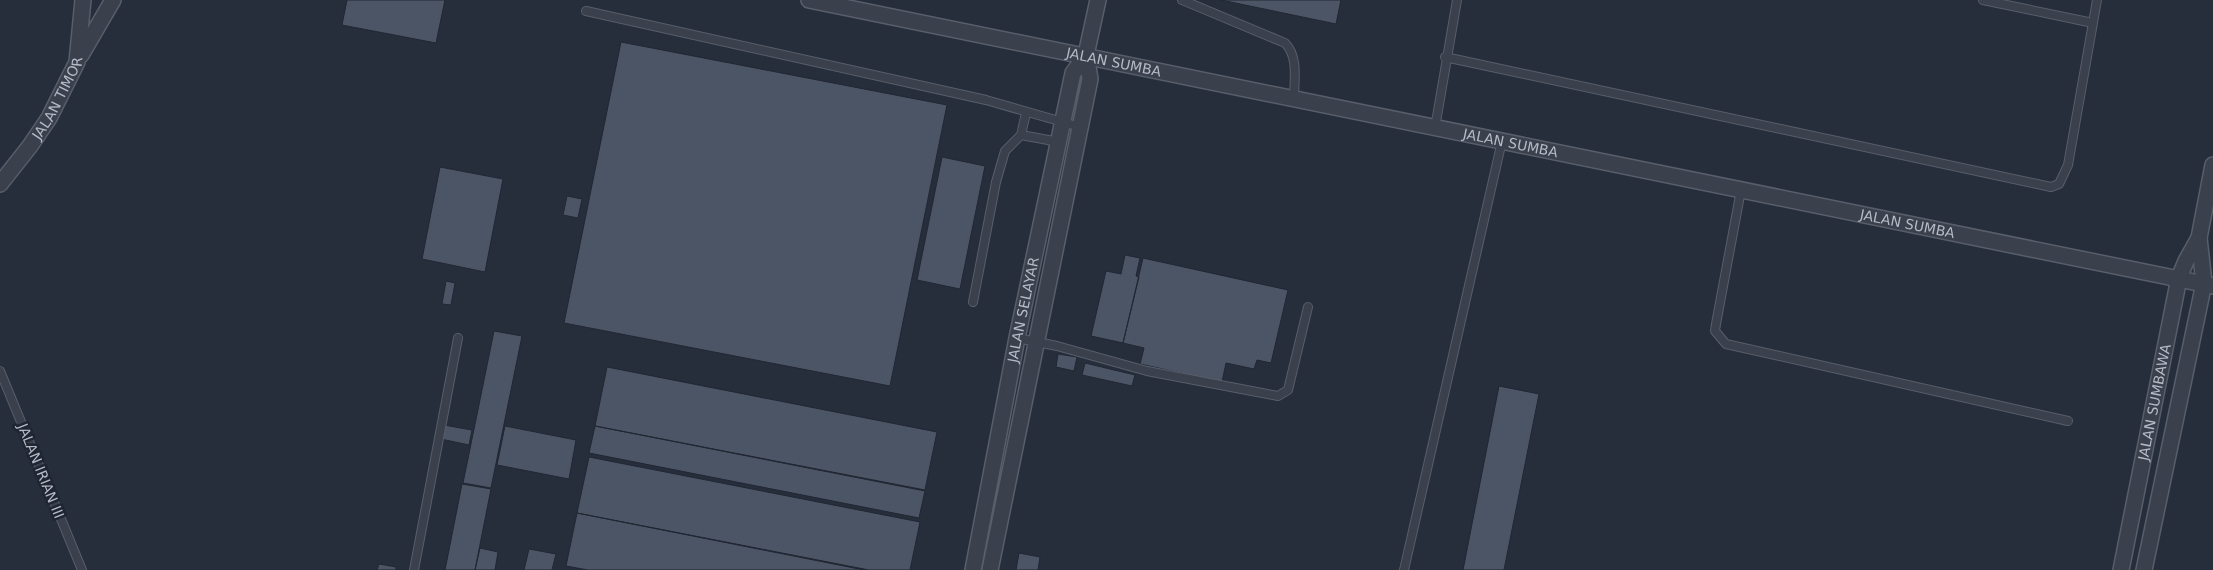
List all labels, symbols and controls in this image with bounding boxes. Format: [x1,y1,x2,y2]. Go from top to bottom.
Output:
street label: JALAN SUMBA [1064,44,1163,80]
street label: JALAN TIMOR [28,56,85,143]
street label: JALAN SUMBA [1461,125,1560,160]
street label: JALAN SUMBA [1858,206,1957,241]
street label: JALAN SELAYAR [1004,255,1042,365]
street label: JALAN SUMBAWA [2135,342,2174,463]
street label: JALAN IRIAN III [14,420,67,521]

